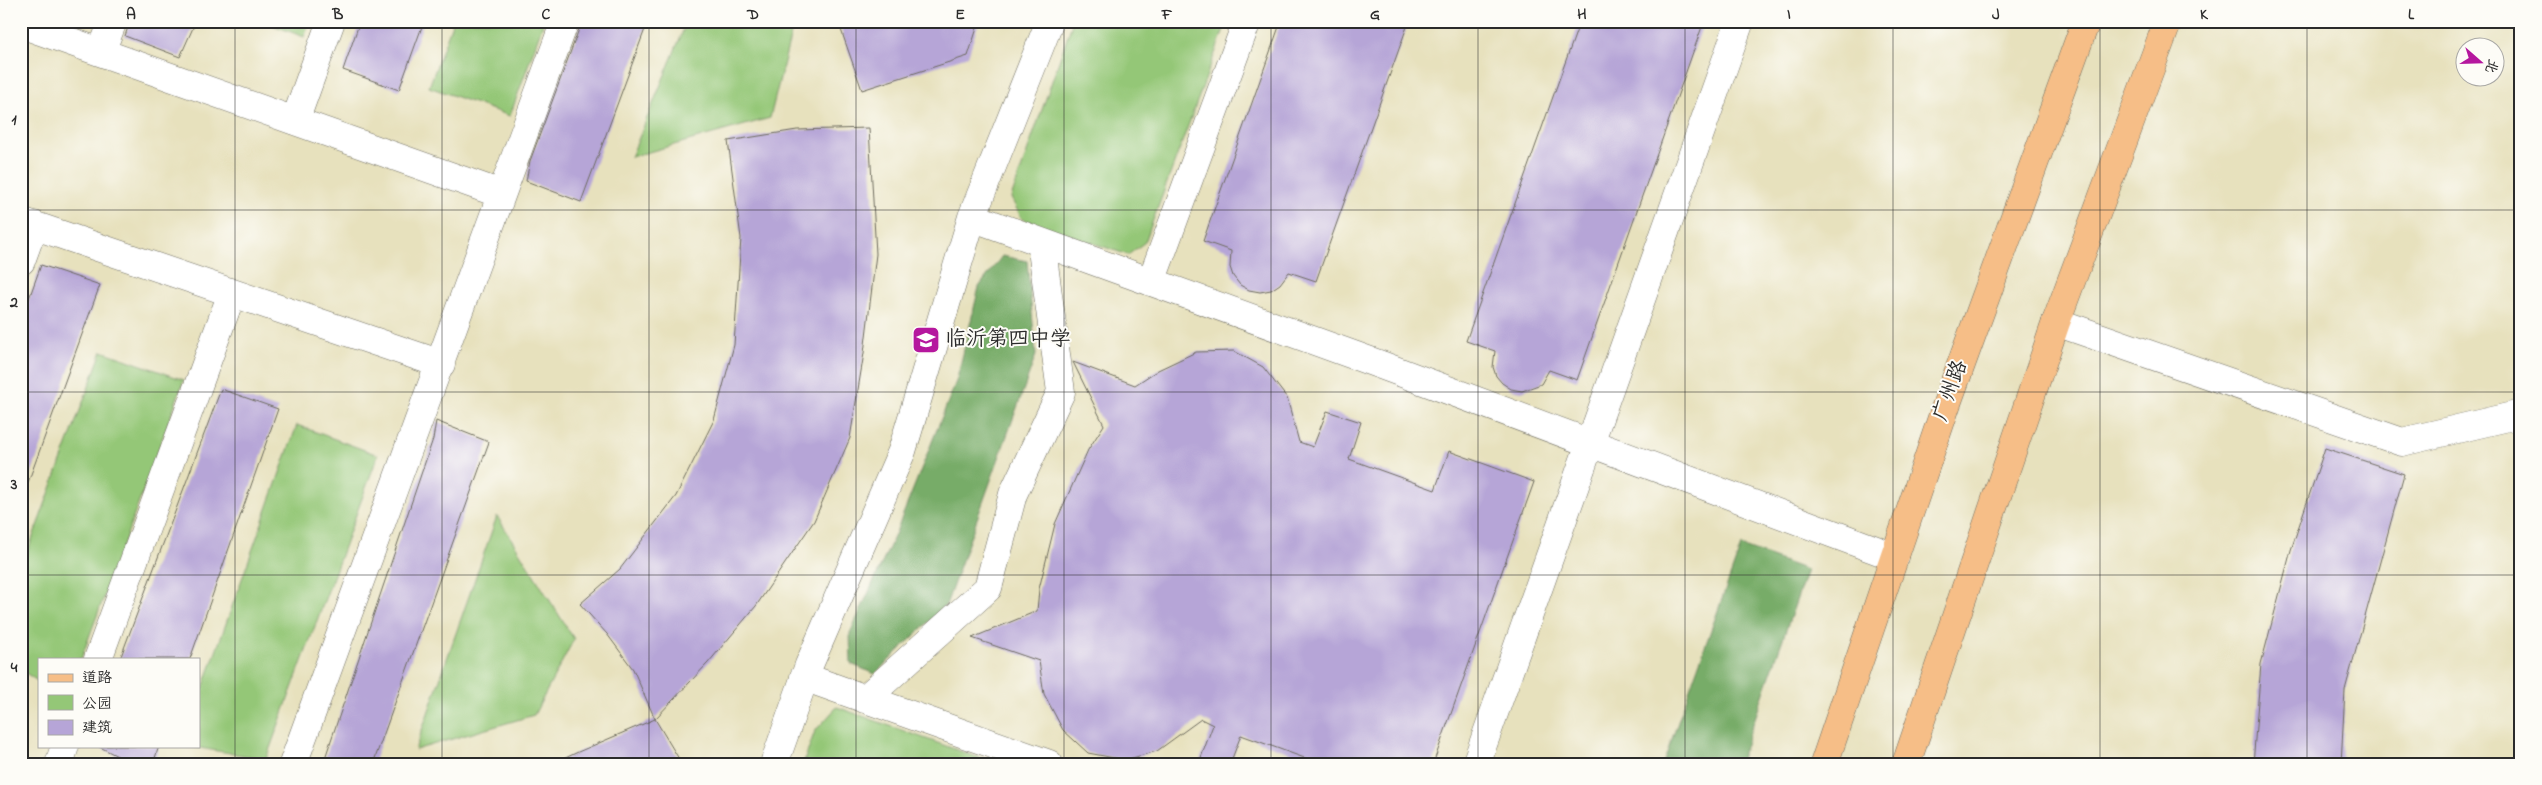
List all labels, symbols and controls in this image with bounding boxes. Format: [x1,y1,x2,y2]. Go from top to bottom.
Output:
text: A [126,3,136,27]
text: B [332,3,344,27]
text: C [542,3,551,27]
text: D [746,3,759,27]
text: E [955,3,965,27]
text: F [1161,3,1173,27]
text: G [1370,3,1380,27]
text: H [1577,3,1587,27]
text: I [1787,3,1791,27]
text: J [1992,3,2000,27]
text: K [2200,3,2209,27]
text: L [2408,3,2415,27]
north arrow [2454,38,2504,88]
text: 北 [2479,56,2503,76]
text: 1 [11,108,17,132]
text: 2 [9,291,18,315]
school or university icon: 临沂第四中学 [911,325,941,355]
place label: 临沂第四中学 [945,325,1071,355]
street label: 广州路 [1926,356,1976,426]
text: 3 [10,473,18,497]
text: 4 [10,656,18,680]
legend [38,658,200,748]
text: 道路 [82,667,112,689]
text: 公园 [82,693,112,715]
text: 建筑 [82,717,112,739]

